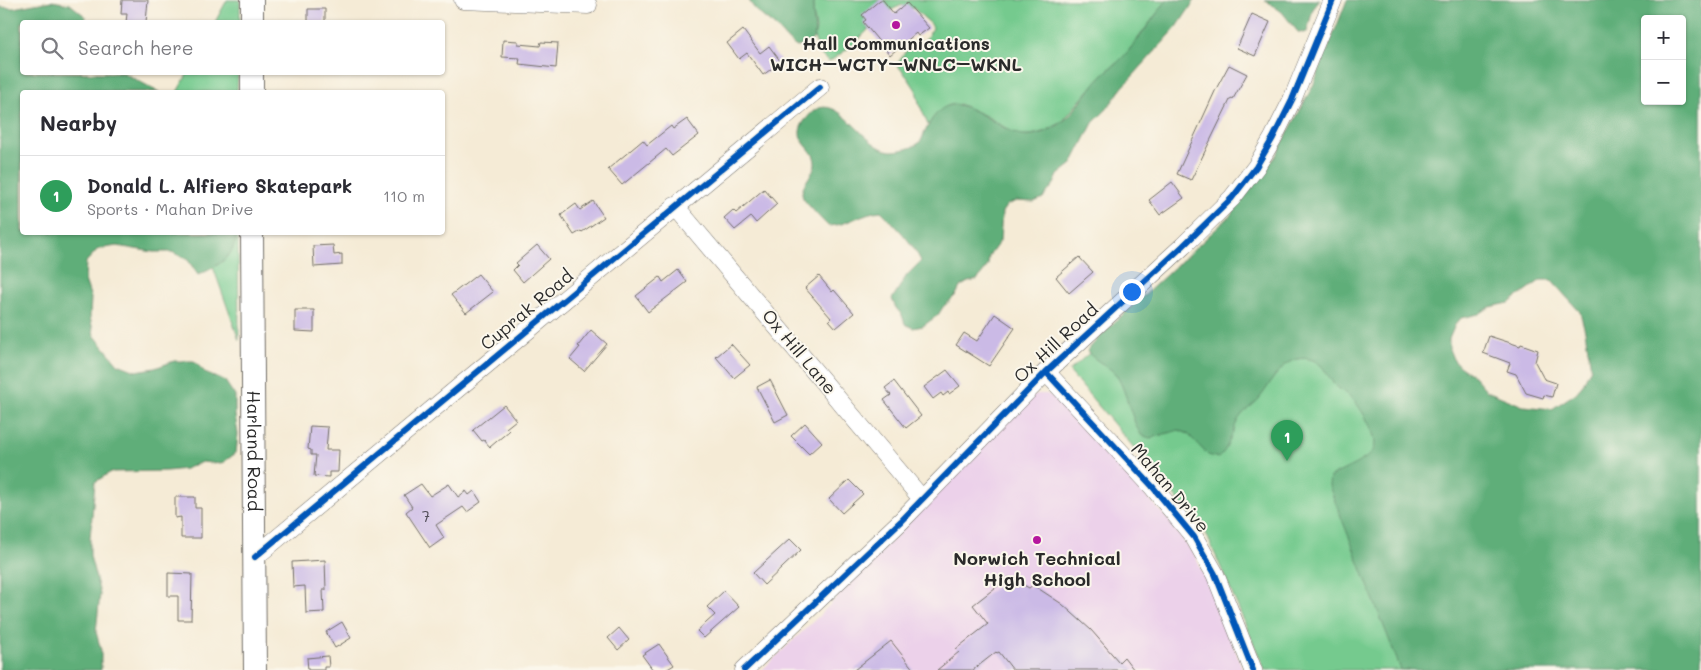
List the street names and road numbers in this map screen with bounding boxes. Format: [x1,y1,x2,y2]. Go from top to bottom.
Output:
street label: Cuprak Road [475,263,578,355]
street label: Ox Hill Road [1008,297,1103,388]
street label: Ox Hill Lane [757,304,842,399]
street label: Harland Road [242,390,267,512]
street label: Mahan Drive [1126,437,1215,537]

